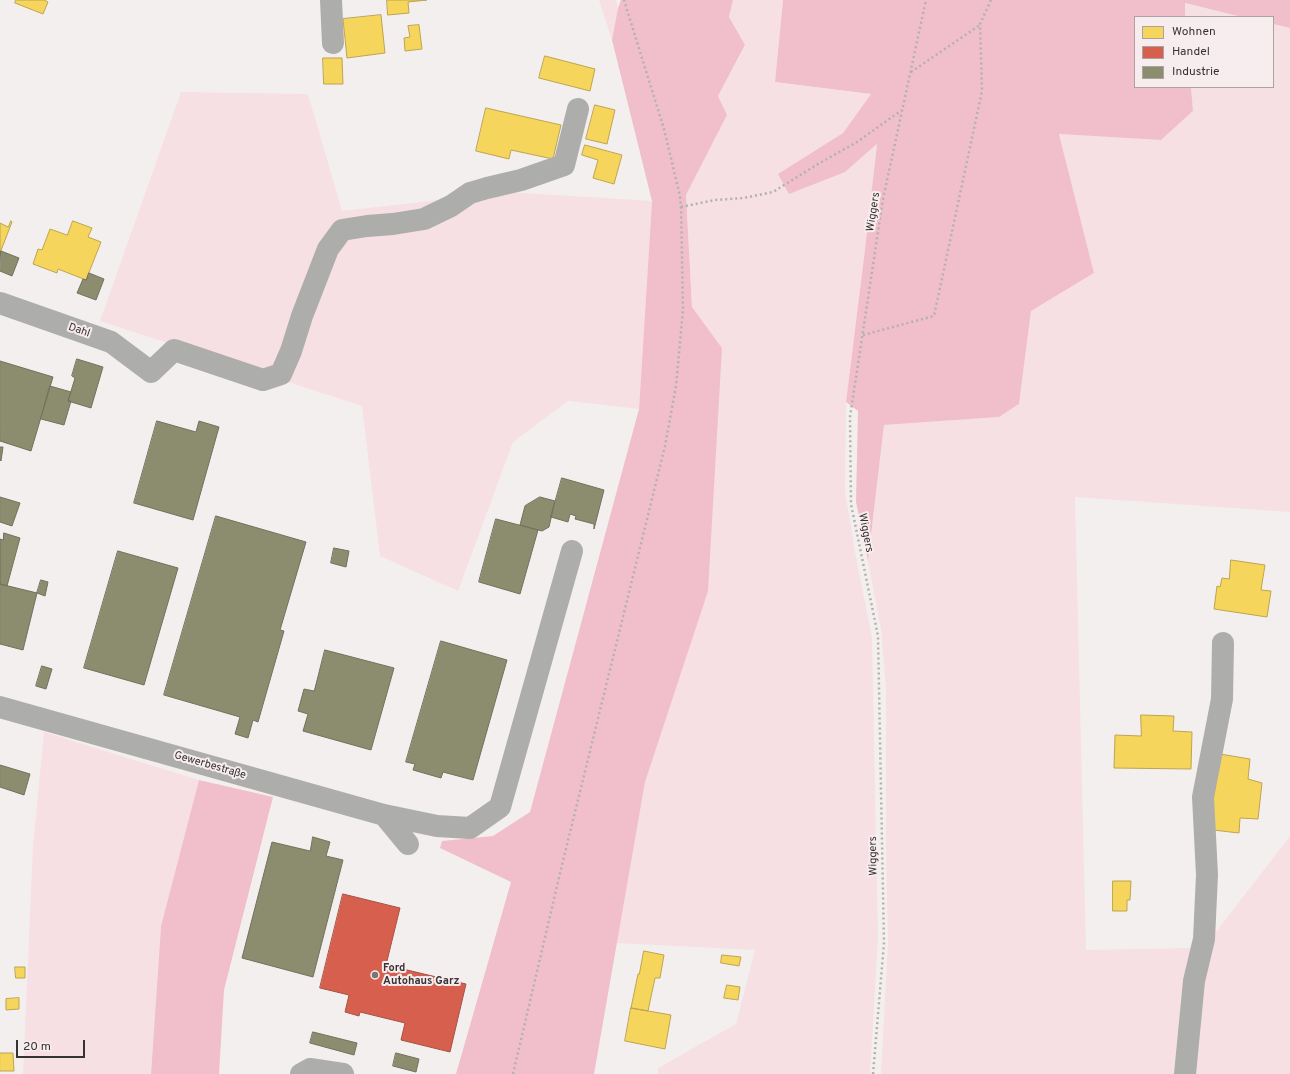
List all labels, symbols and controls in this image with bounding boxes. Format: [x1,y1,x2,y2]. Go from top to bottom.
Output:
legend [1134,16,1274,88]
text: Wohnen [1172,24,1216,40]
text: Handel [1172,44,1210,60]
text: Industrie [1172,64,1220,80]
street label: Wiggers [864,191,884,233]
street label: Dahl [66,321,92,341]
street label: Wiggers [855,512,875,554]
street label: Gewerbestraße [173,749,247,783]
street label: Wiggers [867,836,881,876]
place label: Ford Autohaus Garz [383,962,459,988]
marker: Ford Autohaus Garz [370,970,380,980]
scale bar [18,1032,87,1058]
text: 20 m [23,1039,51,1055]

